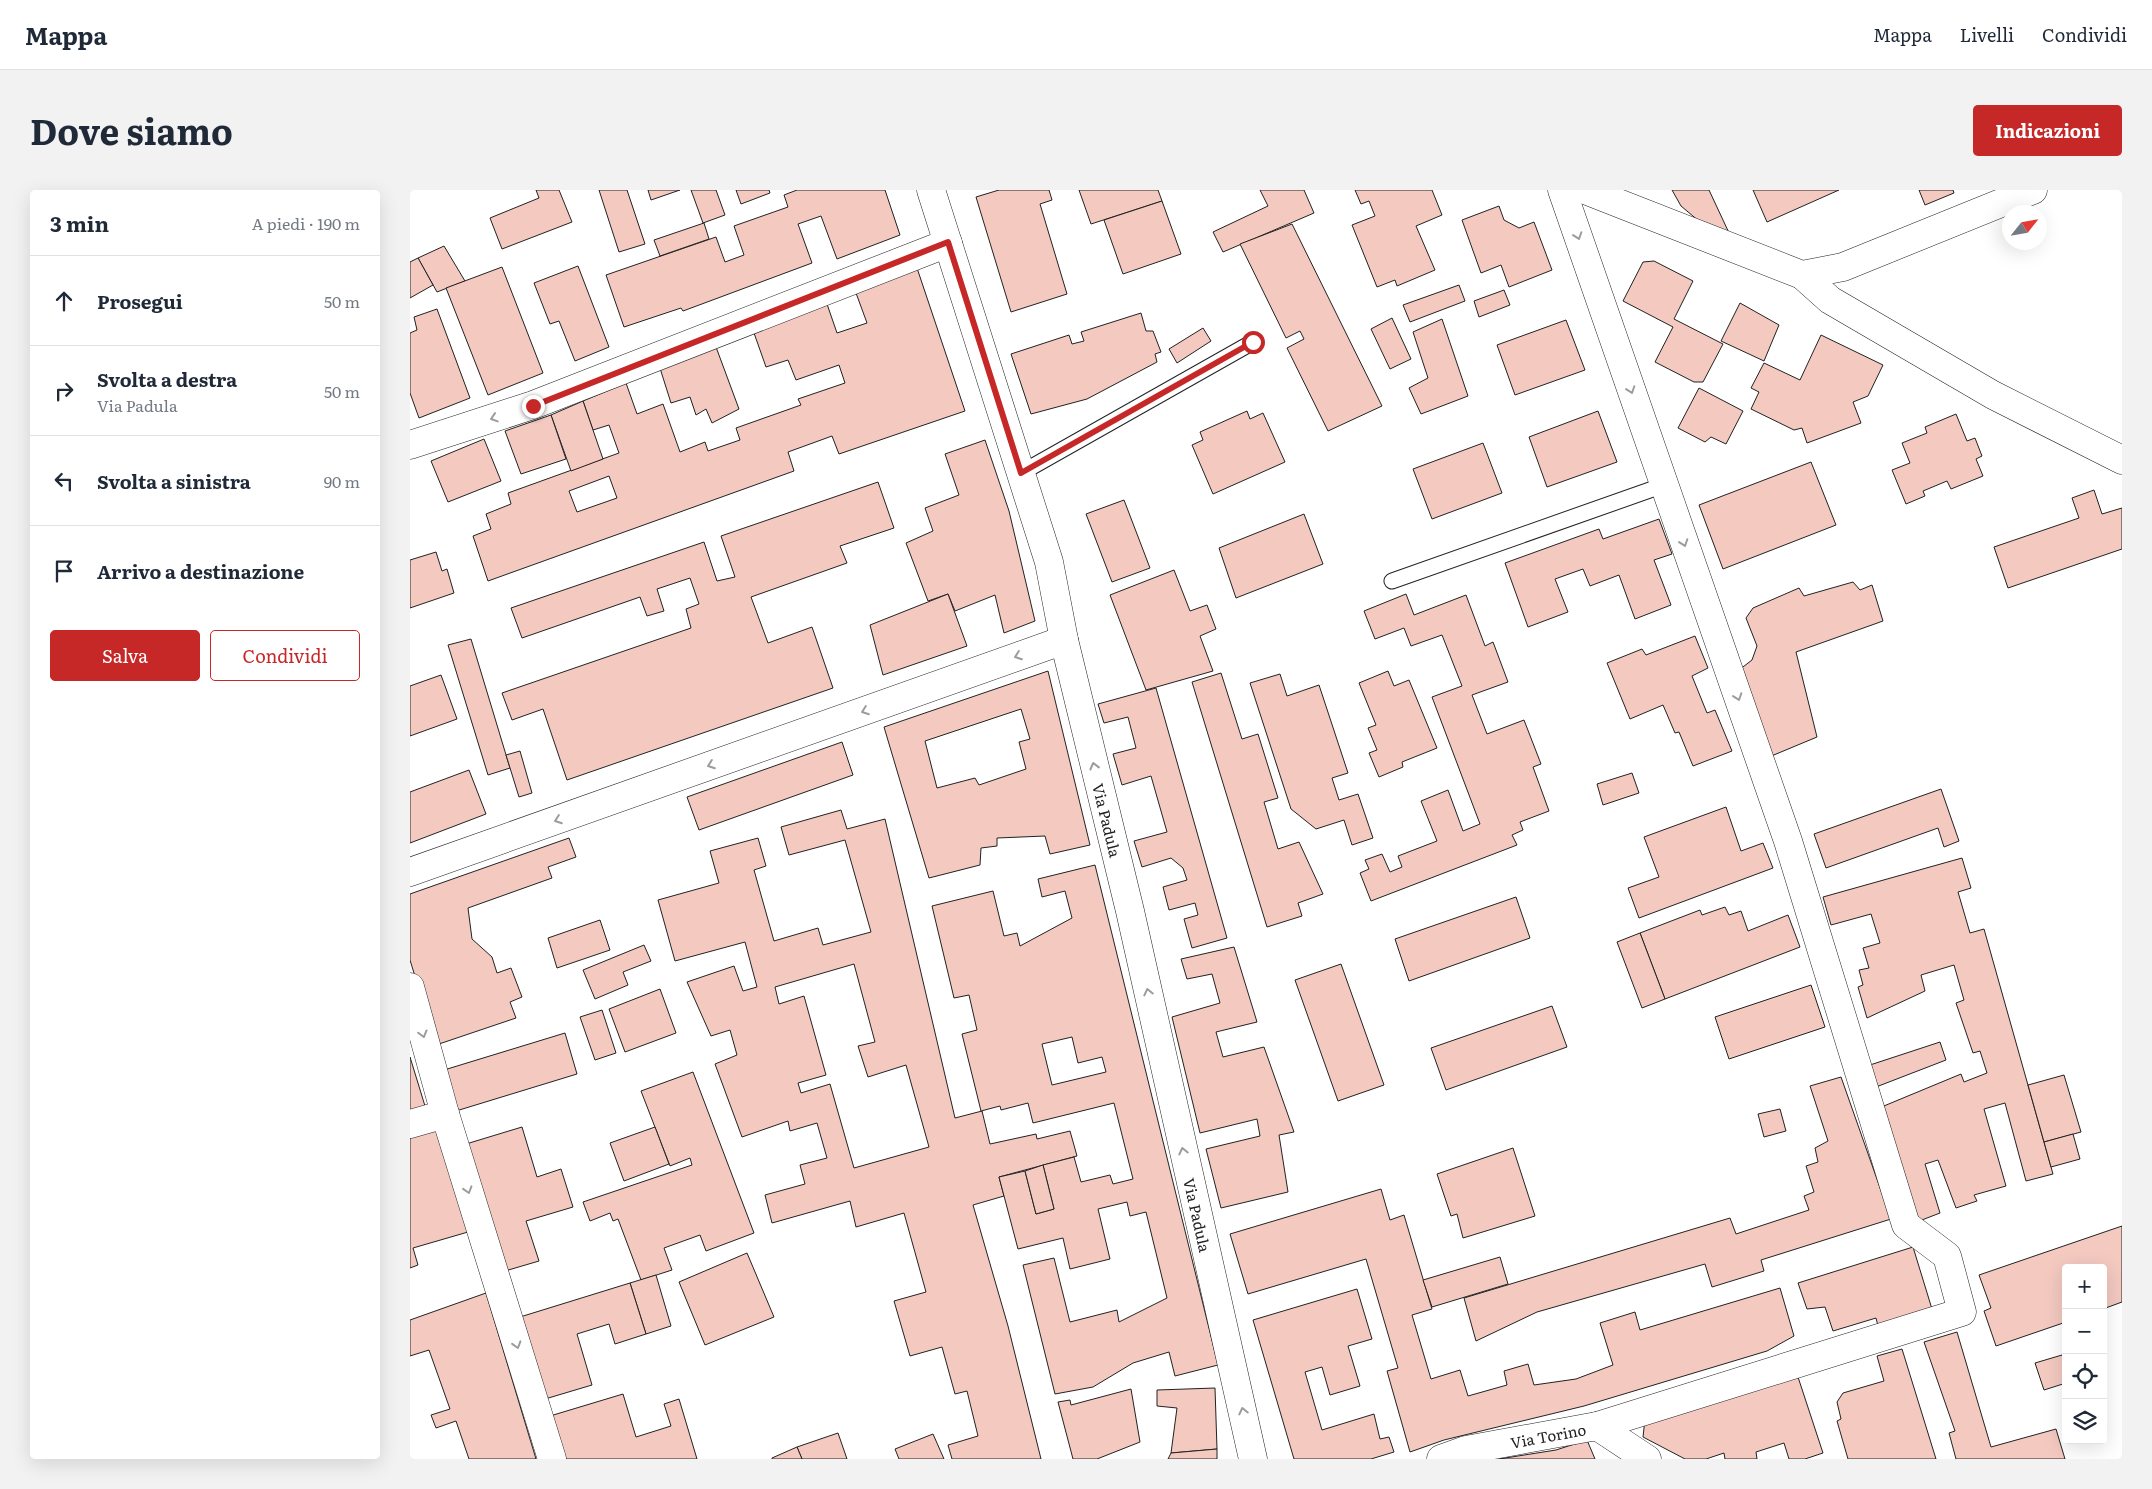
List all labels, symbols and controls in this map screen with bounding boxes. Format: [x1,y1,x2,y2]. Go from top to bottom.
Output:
text: Mappa [25,17,107,52]
text: Mappa [1873,21,1932,48]
text: Livelli [1960,21,2014,48]
text: Condividi [2042,21,2127,48]
text: Dove siamo [30,104,233,156]
button: Indicazioni [1973,105,2122,156]
north arrow [2002,205,2047,250]
text: 3 min [50,207,109,238]
text: A piedi · 190 m [252,211,360,235]
one-way arrow [1572,231,1582,240]
icon: ahead [50,287,78,315]
text: Prosegui [97,287,183,315]
text: 50 m [324,289,360,313]
route start [1242,331,1265,354]
text: Svolta a destra [97,365,237,393]
icon: right [50,377,78,405]
text: 50 m [324,379,360,403]
one-way arrow [1625,385,1635,393]
text: Via Padula [97,393,178,417]
route end [522,395,545,418]
one-way arrow [491,412,499,422]
icon: left [50,467,78,495]
text: Svolta a sinistra [97,467,251,495]
text: 90 m [324,469,360,493]
one-way arrow [1679,538,1689,547]
icon: arrive [50,557,78,585]
text: Arrivo a destinazione [97,557,304,585]
button: Salva [50,630,200,681]
button: Condividi [210,630,360,681]
one-way arrow [1014,650,1022,660]
one-way arrow [1732,692,1742,700]
one-way arrow [861,705,869,715]
one-way arrow [708,759,716,769]
one-way arrow [1089,761,1100,770]
street label: Via Padula [1088,781,1128,860]
one-way arrow [555,814,563,824]
one-way arrow [1143,988,1154,996]
one-way arrow [417,1029,428,1038]
one-way arrow [1178,1146,1189,1155]
street label: Via Padula [1179,1175,1218,1255]
one-way arrow [463,1185,473,1193]
map controls [2062,1264,2107,1444]
button: + [2062,1264,2107,1309]
button: − [2062,1309,2107,1354]
one-way arrow [511,1340,521,1348]
button: locate [2062,1354,2107,1399]
button: layers [2062,1399,2107,1444]
one-way arrow [1238,1407,1249,1416]
street label: Via Torino [1508,1417,1588,1453]

